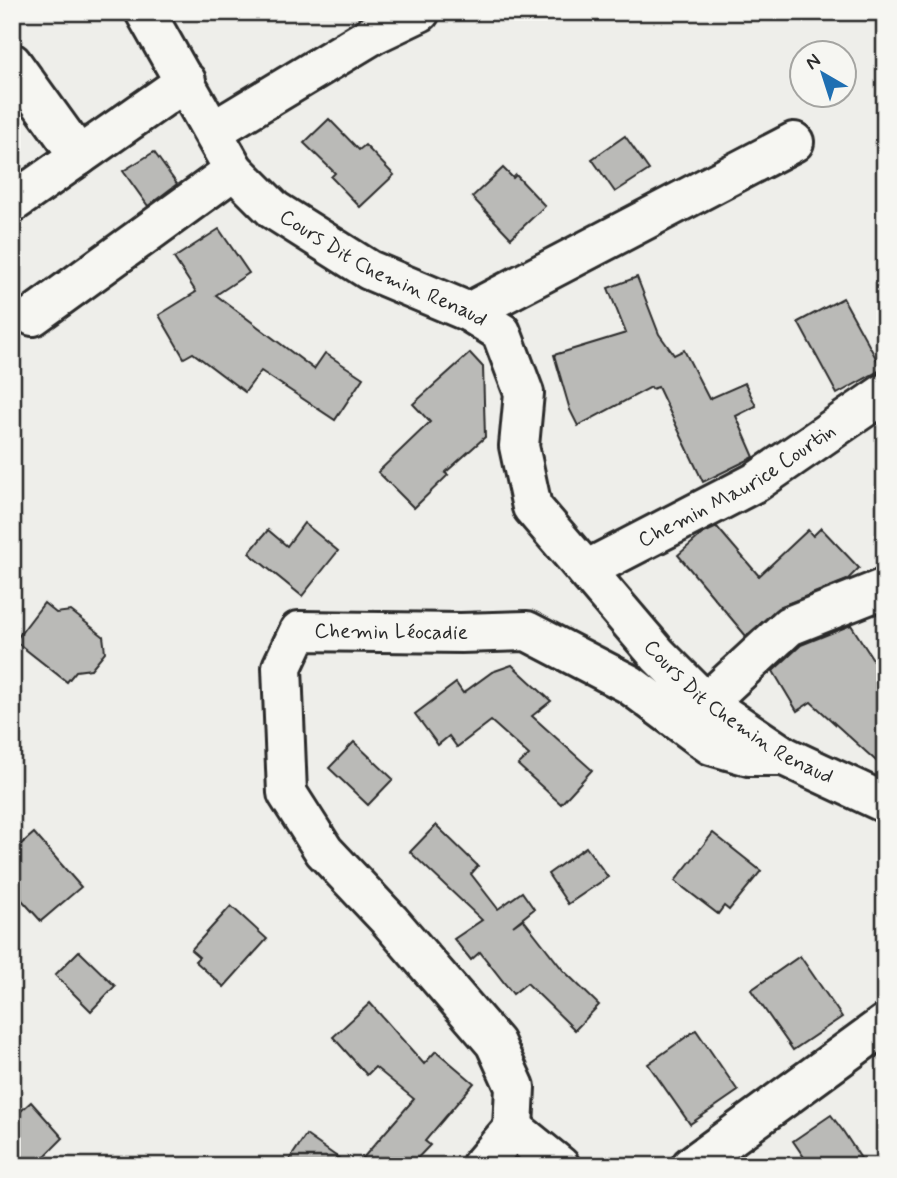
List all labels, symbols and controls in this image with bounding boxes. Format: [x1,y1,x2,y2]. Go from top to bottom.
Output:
north arrow [788,38,858,108]
text: N [800,48,826,76]
street label: Cours Dit Chemin Renaud [274,203,492,334]
street label: Chemin Maurice Courtin [633,417,841,555]
street label: Chemin Léocadie [314,617,468,647]
street label: Cours Dit Chemin Renaud [637,634,838,791]

